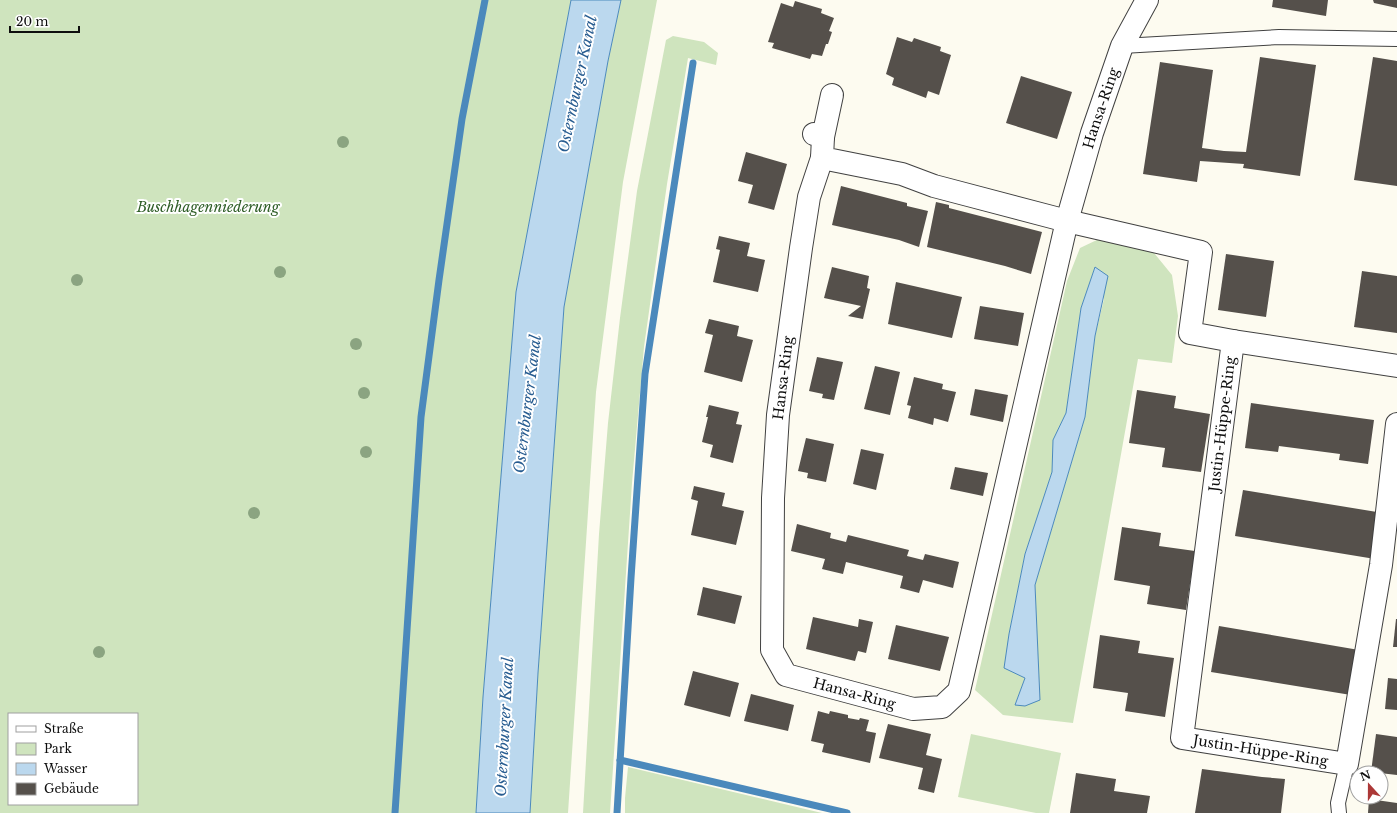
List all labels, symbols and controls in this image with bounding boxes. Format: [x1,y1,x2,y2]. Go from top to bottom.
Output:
scale bar [10,8,79,34]
text: 20 m [16,14,48,29]
water label: Osternburger Kanal [553,14,601,154]
street label: Hansa-Ring [1079,65,1123,151]
park label: Buschhagenniederung [136,198,281,216]
water label: Osternburger Kanal [509,333,545,474]
street label: Hansa-Ring [769,334,797,421]
street label: Justin-Hüppe-Ring [1205,355,1239,495]
water label: Osternburger Kanal [491,657,517,797]
street label: Hansa-Ring [811,674,898,713]
legend [8,713,138,805]
text: Straße [44,721,84,736]
street label: Justin-Hüppe-Ring [1190,731,1330,770]
text: Park [44,741,72,756]
text: Wasser [43,761,87,776]
north arrow [1349,765,1389,805]
text: N [1358,767,1373,784]
text: Gebäude [44,781,99,796]

